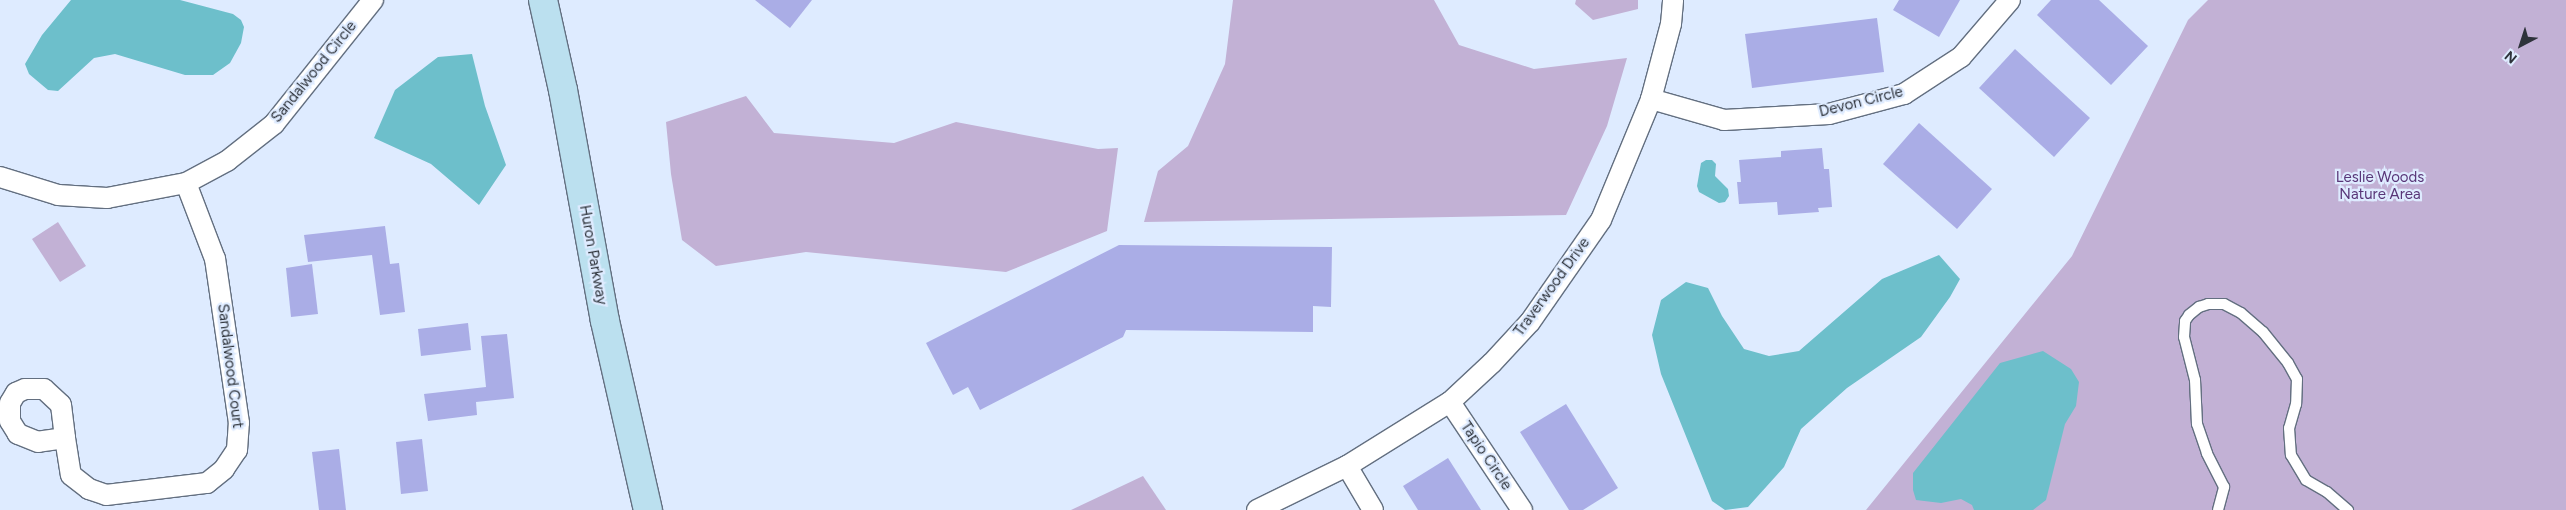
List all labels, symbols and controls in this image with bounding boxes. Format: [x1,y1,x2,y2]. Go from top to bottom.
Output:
street label: Sandalwood Circle [268,18,360,126]
north arrow [2496,20,2546,70]
text: N [2501,47,2521,67]
street label: Devon Circle [1817,83,1905,121]
park label: Leslie Woods Nature Area [2336,168,2424,203]
street label: Huron Parkway [575,204,611,306]
street label: Traverwood Drive [1510,234,1594,340]
street label: Sandalwood Court [213,303,247,429]
street label: Tapio Circle [1457,418,1515,494]

